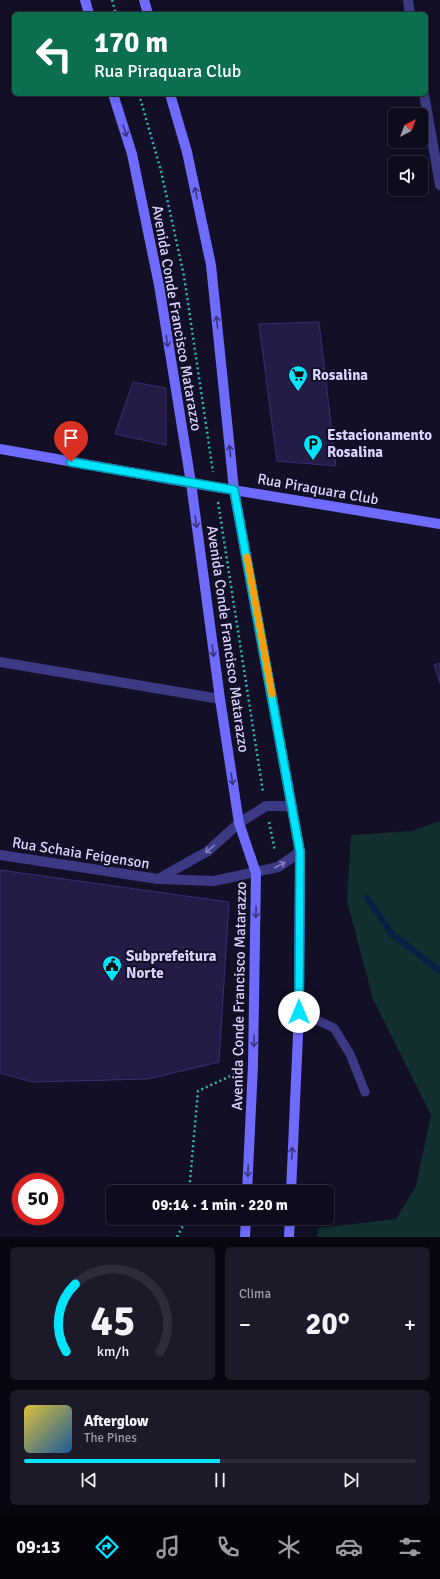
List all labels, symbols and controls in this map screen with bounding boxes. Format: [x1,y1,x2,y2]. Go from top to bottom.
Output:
text: 170 m [94,26,168,60]
icon: left [28,28,80,80]
text: Rua Piraquara Club [94,60,241,82]
north arrow [388,108,428,148]
map controls [388,108,428,196]
one-way arrow [122,125,129,138]
button: sound [388,156,428,196]
one-way arrow [191,187,199,200]
street label: Avenida Conde Francisco Matarazzo [148,204,206,432]
one-way arrow [213,315,220,328]
one-way arrow [164,334,172,347]
supermarket icon: Rosalina [287,364,309,392]
place label: Rosalina [312,366,368,384]
pin [54,421,88,462]
place label: Estacionamento Rosalina [327,426,432,461]
icon: arrive [60,427,82,449]
parking icon: Estacionamento Rosalina [302,433,324,461]
one-way arrow [227,445,234,458]
street label: Rua Piraquara Club [256,469,380,509]
one-way arrow [192,515,200,528]
street label: Avenida Conde Francisco Matarazzo [203,524,253,754]
one-way arrow [209,644,217,657]
one-way arrow [228,772,236,785]
street label: Rua Schaia Feigenson [11,833,151,873]
one-way arrow [205,844,215,853]
one-way arrow [273,861,285,868]
street label: Avenida Conde Francisco Matarazzo [228,881,250,1111]
one-way arrow [252,905,260,918]
place label: Subprefeitura Norte [126,947,217,982]
public building icon: Subprefeitura Norte [101,954,123,982]
position arrow [278,991,320,1033]
one-way arrow [250,1034,258,1047]
one-way arrow [289,1147,296,1160]
one-way arrow [245,1164,252,1177]
speed limit sign: 50 [12,1173,64,1225]
text: 09:14 · 1 min · 220 m [152,1196,288,1214]
text: Clima [239,1286,271,1302]
text: 45 [90,1295,135,1346]
text: 20° [305,1306,350,1343]
text: − [239,1311,251,1338]
text: + [404,1311,416,1338]
text: km/h [96,1342,129,1359]
text: Afterglow [84,1412,148,1430]
text: The Pines [84,1430,137,1446]
icon: previous [78,1469,100,1491]
icon: pause [209,1469,231,1491]
icon: next [340,1469,362,1491]
icon: directions [93,1533,121,1561]
icon: music [154,1533,182,1561]
icon: phone [214,1533,242,1561]
icon: climate [275,1533,303,1561]
icon: car [335,1533,363,1561]
icon: filters [396,1533,424,1561]
text: 09:13 [16,1536,60,1558]

